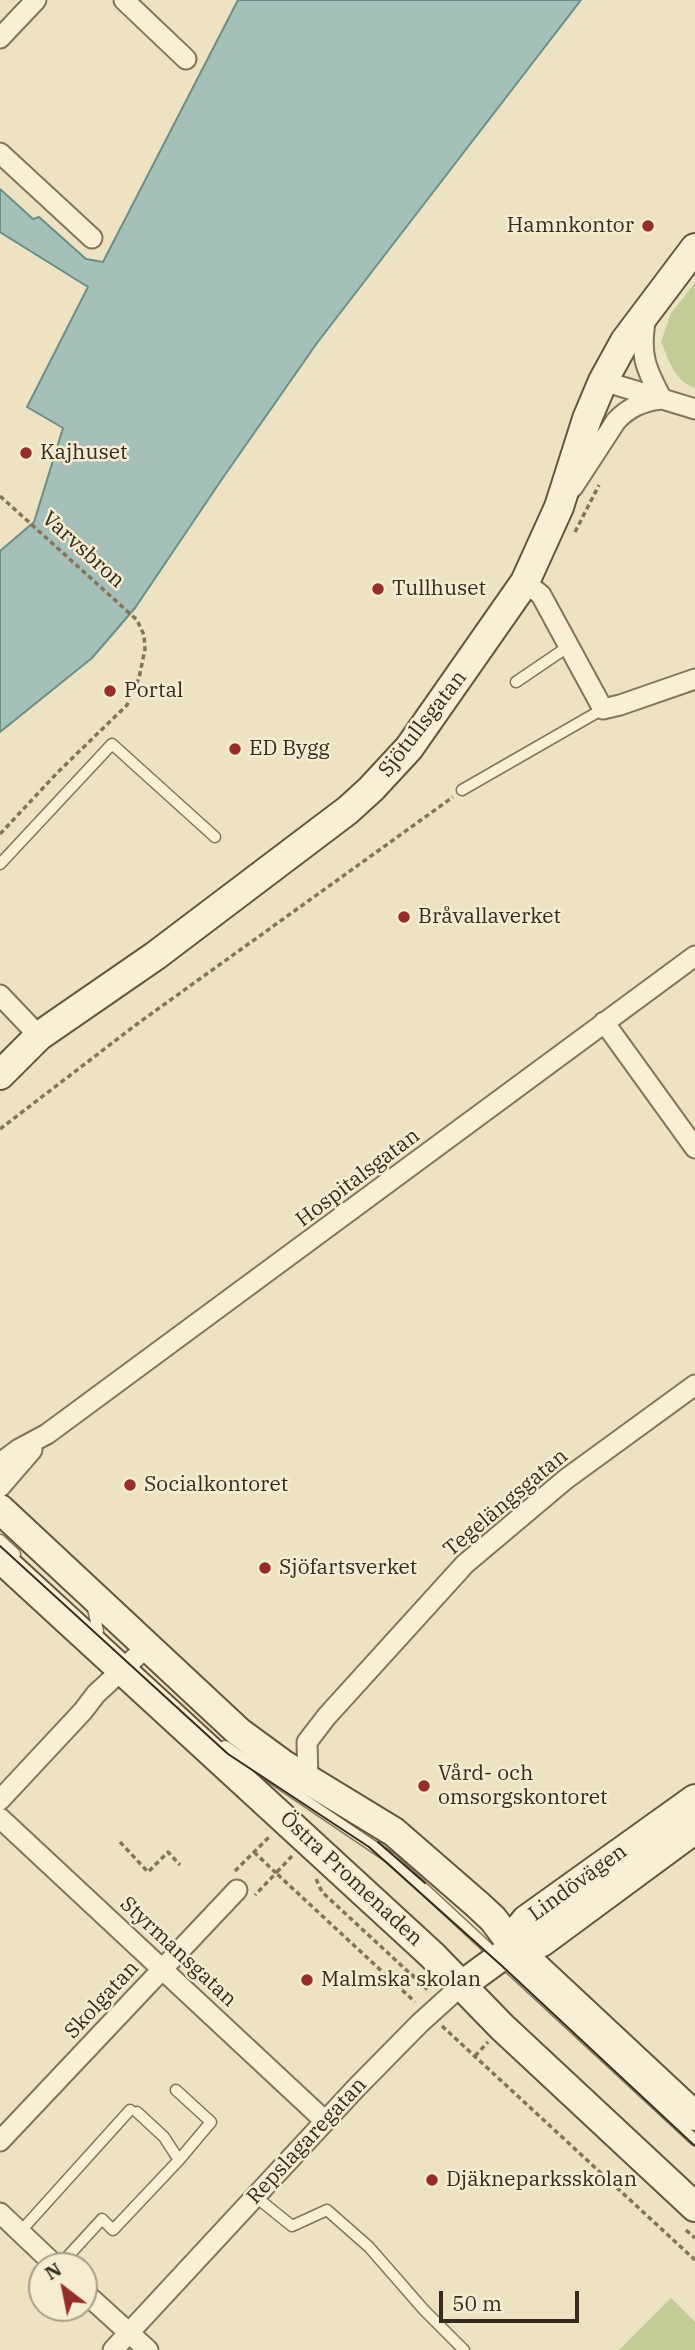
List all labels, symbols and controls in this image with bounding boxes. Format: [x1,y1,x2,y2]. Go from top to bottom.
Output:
place label: Hamnkontor [507,213,634,239]
marker: Hamnkontor [640,218,656,234]
place label: Kajhuset [40,440,127,466]
marker: Kajhuset [18,445,34,461]
street label: Varvsbron [36,506,130,594]
place label: Tullhuset [392,576,486,602]
marker: Tullhuset [370,581,386,597]
street label: Sjötullsgatan [374,666,472,782]
place label: Portal [124,678,183,704]
marker: Portal [102,683,118,699]
place label: ED Bygg [249,736,330,762]
marker: ED Bygg [227,741,243,757]
place label: Bråvallaverket [418,904,561,930]
marker: Bråvallaverket [396,909,412,925]
street label: Hospitalsgatan [291,1123,425,1233]
street label: Tegelängsgatan [439,1444,573,1562]
place label: Socialkontoret [144,1472,288,1498]
marker: Socialkontoret [122,1477,138,1493]
place label: Sjöfartsverket [279,1555,417,1581]
marker: Sjöfartsverket [257,1560,273,1576]
place label: Vård- och omsorgskontoret [438,1761,607,1811]
marker: Vård- och omsorgskontoret [416,1778,432,1794]
street label: Östra Promenaden [274,1806,428,1952]
street label: Lindövägen [524,1839,632,1927]
street label: Styrmansgatan [115,1892,241,2012]
street label: Skolgatan [60,1956,144,2044]
place label: Malmska skolan [321,1967,481,1993]
marker: Malmska skolan [299,1972,315,1988]
street label: Repslagaregatan [242,2072,372,2210]
place label: Djäkneparksskolan [446,2167,637,2193]
marker: Djäkneparksskolan [424,2172,440,2188]
north arrow [28,2252,98,2322]
text: N [40,2257,66,2285]
scale bar [443,2276,583,2320]
text: 50 m [452,2289,502,2317]

